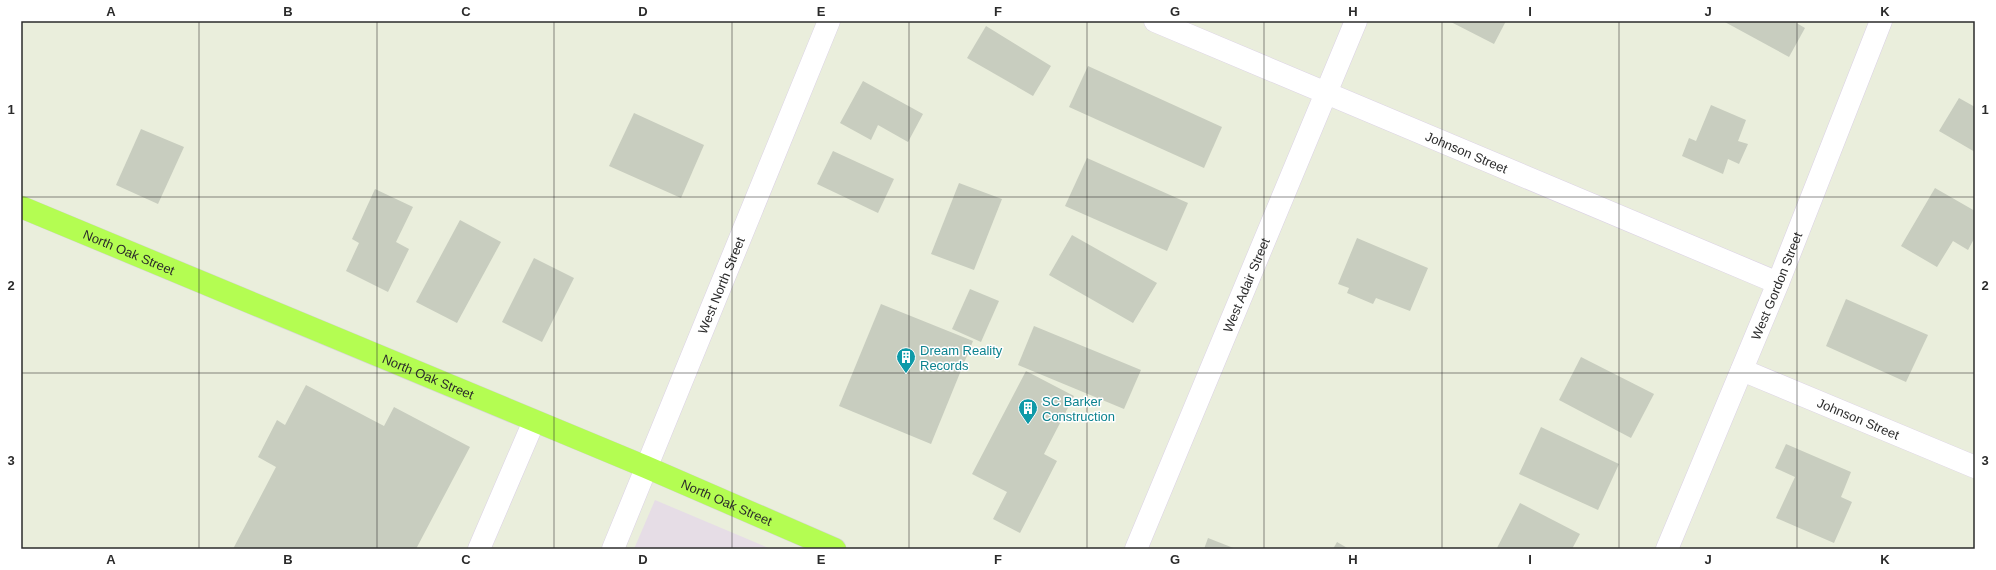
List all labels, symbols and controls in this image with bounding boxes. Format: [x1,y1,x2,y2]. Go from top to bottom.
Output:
text: A [106,4,116,19]
text: B [283,4,293,19]
text: C [461,4,471,19]
text: D [638,4,648,19]
text: E [817,4,826,19]
text: F [994,4,1002,19]
text: G [1170,4,1180,19]
text: H [1348,4,1358,19]
text: I [1528,4,1532,19]
text: J [1704,4,1712,19]
text: K [1880,4,1890,19]
text: 1 [7,102,15,117]
text: 1 [1981,102,1989,117]
street label: Johnson Street [1423,129,1510,177]
street label: North Oak Street [81,227,177,278]
street label: West Gordon Street [1748,230,1805,342]
street label: West North Street [695,234,748,336]
street label: West Adair Street [1220,235,1273,335]
text: 2 [7,278,15,293]
text: 2 [1981,278,1989,293]
place label: Dream Reality Records [920,343,1003,373]
building icon: Dream Reality Records [895,346,917,374]
street label: North Oak Street [380,351,476,403]
place label: SC Barker Construction [1042,394,1115,424]
street label: Johnson Street [1815,395,1902,443]
building icon: SC Barker Construction [1017,397,1039,425]
text: 3 [7,453,15,468]
text: 3 [1981,453,1989,468]
street label: North Oak Street [679,476,775,529]
text: A [106,552,116,567]
text: B [283,552,293,567]
text: C [461,552,471,567]
text: D [638,552,648,567]
text: E [817,552,826,567]
text: F [994,552,1002,567]
text: G [1170,552,1180,567]
text: H [1348,552,1358,567]
text: I [1528,552,1532,567]
text: J [1704,552,1712,567]
text: K [1880,552,1890,567]

